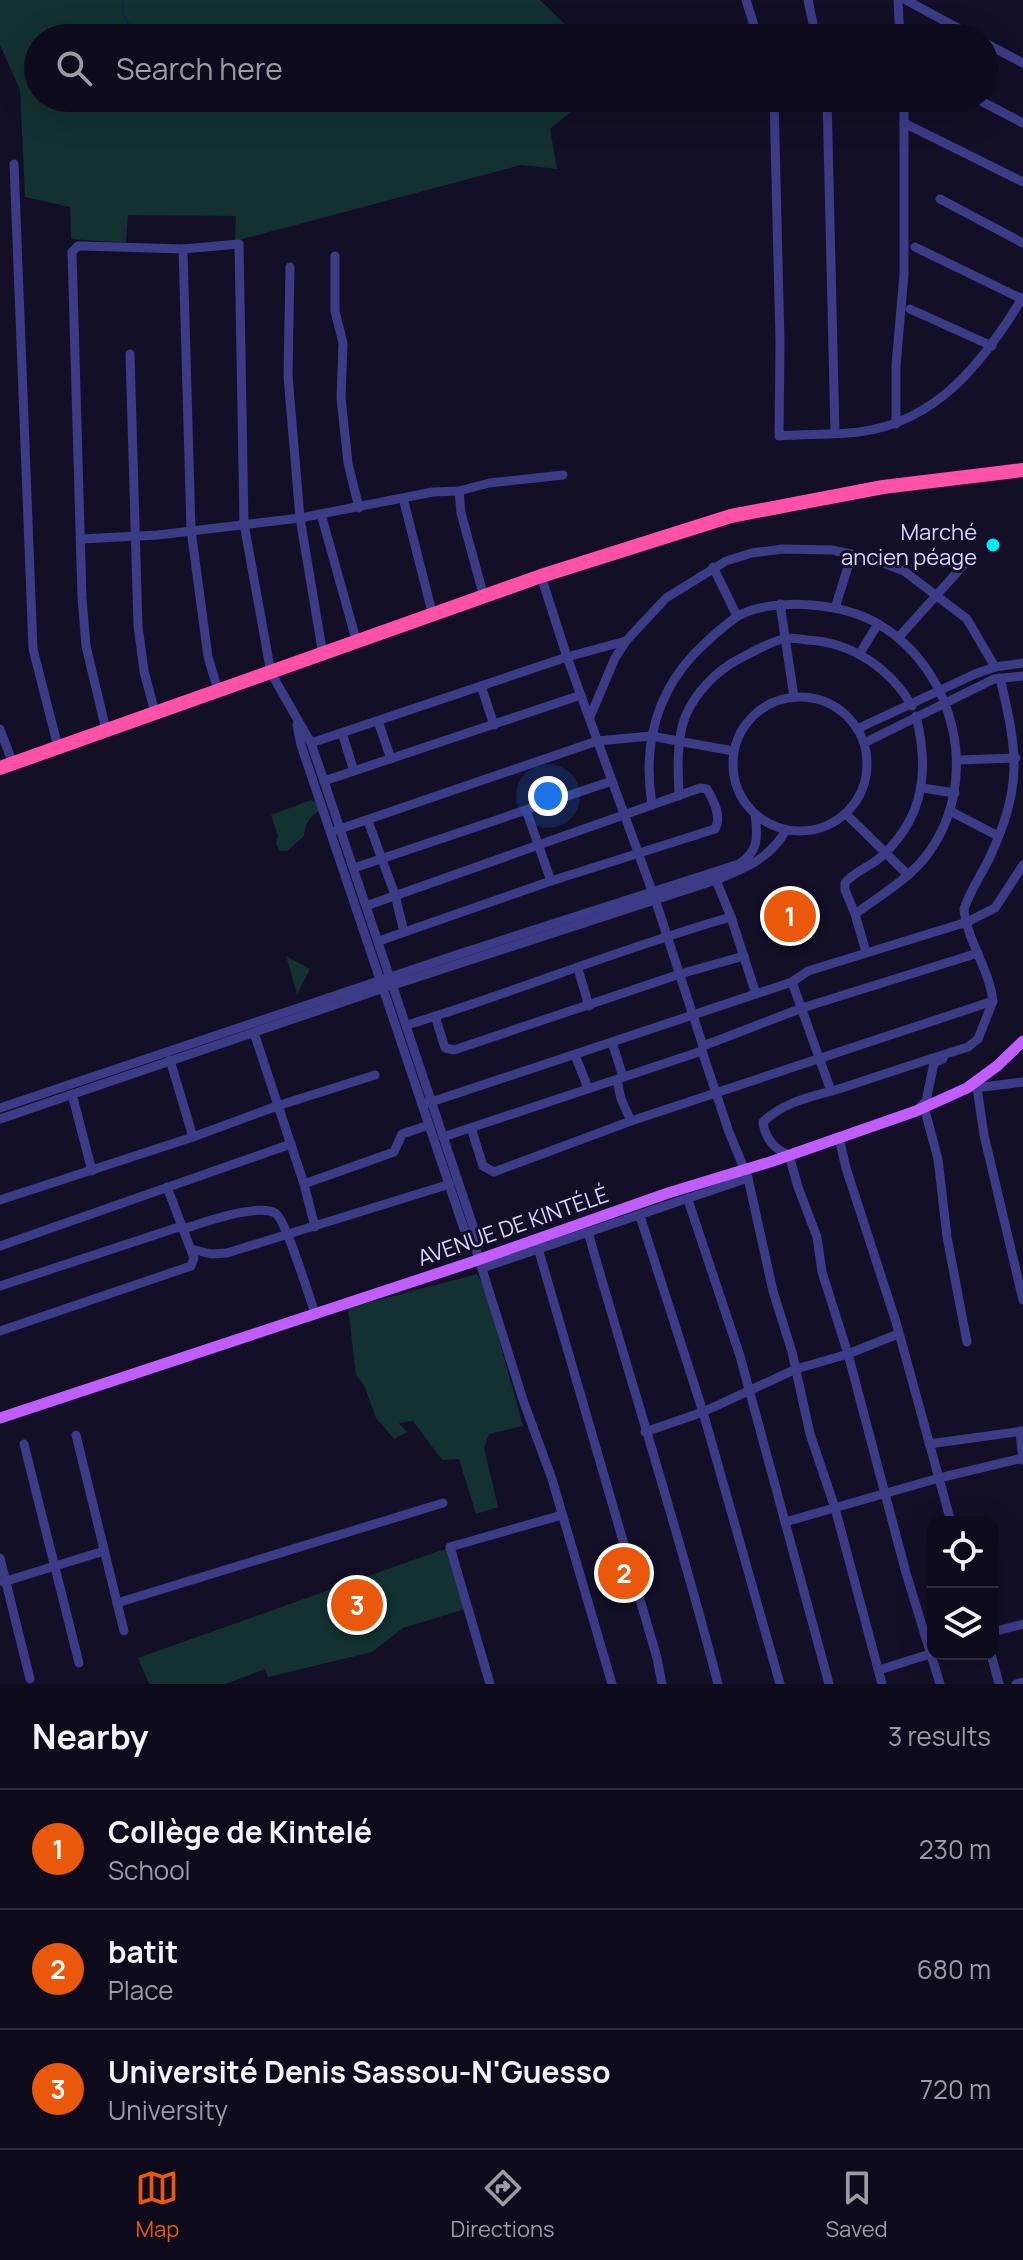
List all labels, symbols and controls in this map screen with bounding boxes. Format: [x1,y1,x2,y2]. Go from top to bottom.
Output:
search box [24,24,999,112]
icon: search [52,46,96,90]
text: Search here [116,48,283,89]
place label: Marché ancien péage [841,517,977,572]
marker: Marché ancien péage [984,536,1002,554]
your location [528,776,568,816]
pin: 1 [764,886,816,946]
street label: AVENUE DE KINTÉLÉ [414,1179,612,1273]
map controls [927,1516,999,1660]
button: locate [927,1516,999,1588]
pin: 2 [598,1543,650,1603]
pin: 3 [331,1575,383,1635]
button: layers [927,1588,999,1660]
text: Nearby [32,1713,148,1759]
text: 3 results [888,1718,991,1754]
text: Collège de Kintelé [108,1811,372,1852]
text: 1 [52,1831,64,1867]
text: 230 m [919,1831,991,1867]
text: School [108,1852,191,1888]
text: batit [108,1931,178,1972]
text: 2 [50,1951,66,1987]
text: 680 m [917,1951,991,1987]
text: Place [108,1972,173,2008]
text: Université Denis Sassou-N'Guesso [108,2051,611,2092]
text: 3 [50,2071,66,2107]
text: 720 m [920,2071,991,2107]
text: University [108,2092,228,2128]
tab: Map [135,2166,179,2244]
tab: Directions [450,2166,555,2244]
tab: Saved [826,2166,888,2244]

